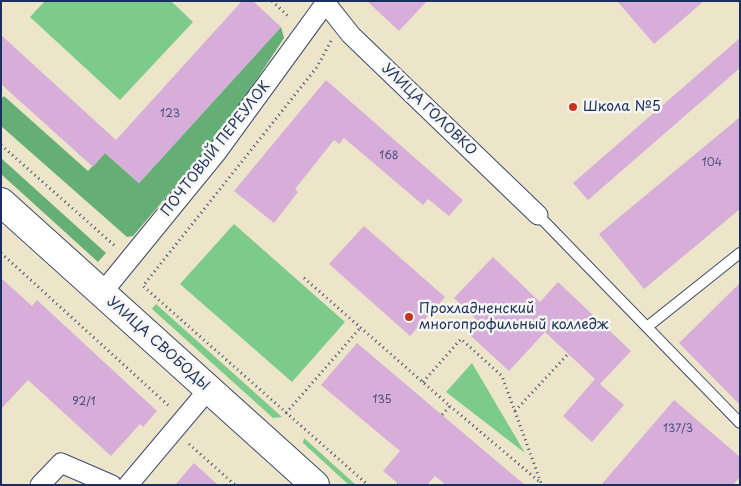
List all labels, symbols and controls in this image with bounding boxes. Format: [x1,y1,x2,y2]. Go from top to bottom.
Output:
street label: УЛИЦА ГОЛОВКО [378,60,480,160]
street label: ПОЧТОВЫЙ ПЕРЕУЛОК [158,78,274,220]
place label: Школа №5 [583,99,661,115]
marker: Школа №5 [567,101,579,113]
house number: 123 [160,107,180,121]
house number: 168 [379,149,399,163]
house number: 104 [702,156,722,170]
street label: УЛИЦА СВОБОДЫ [103,294,213,394]
place label: Прохладненский многопрофильный колледж [419,301,608,334]
marker: Прохладненский многопрофильный колледж [403,311,415,323]
house number: 135 [372,393,392,407]
house number: 92/1 [72,395,96,409]
house number: 137/3 [663,422,693,436]

